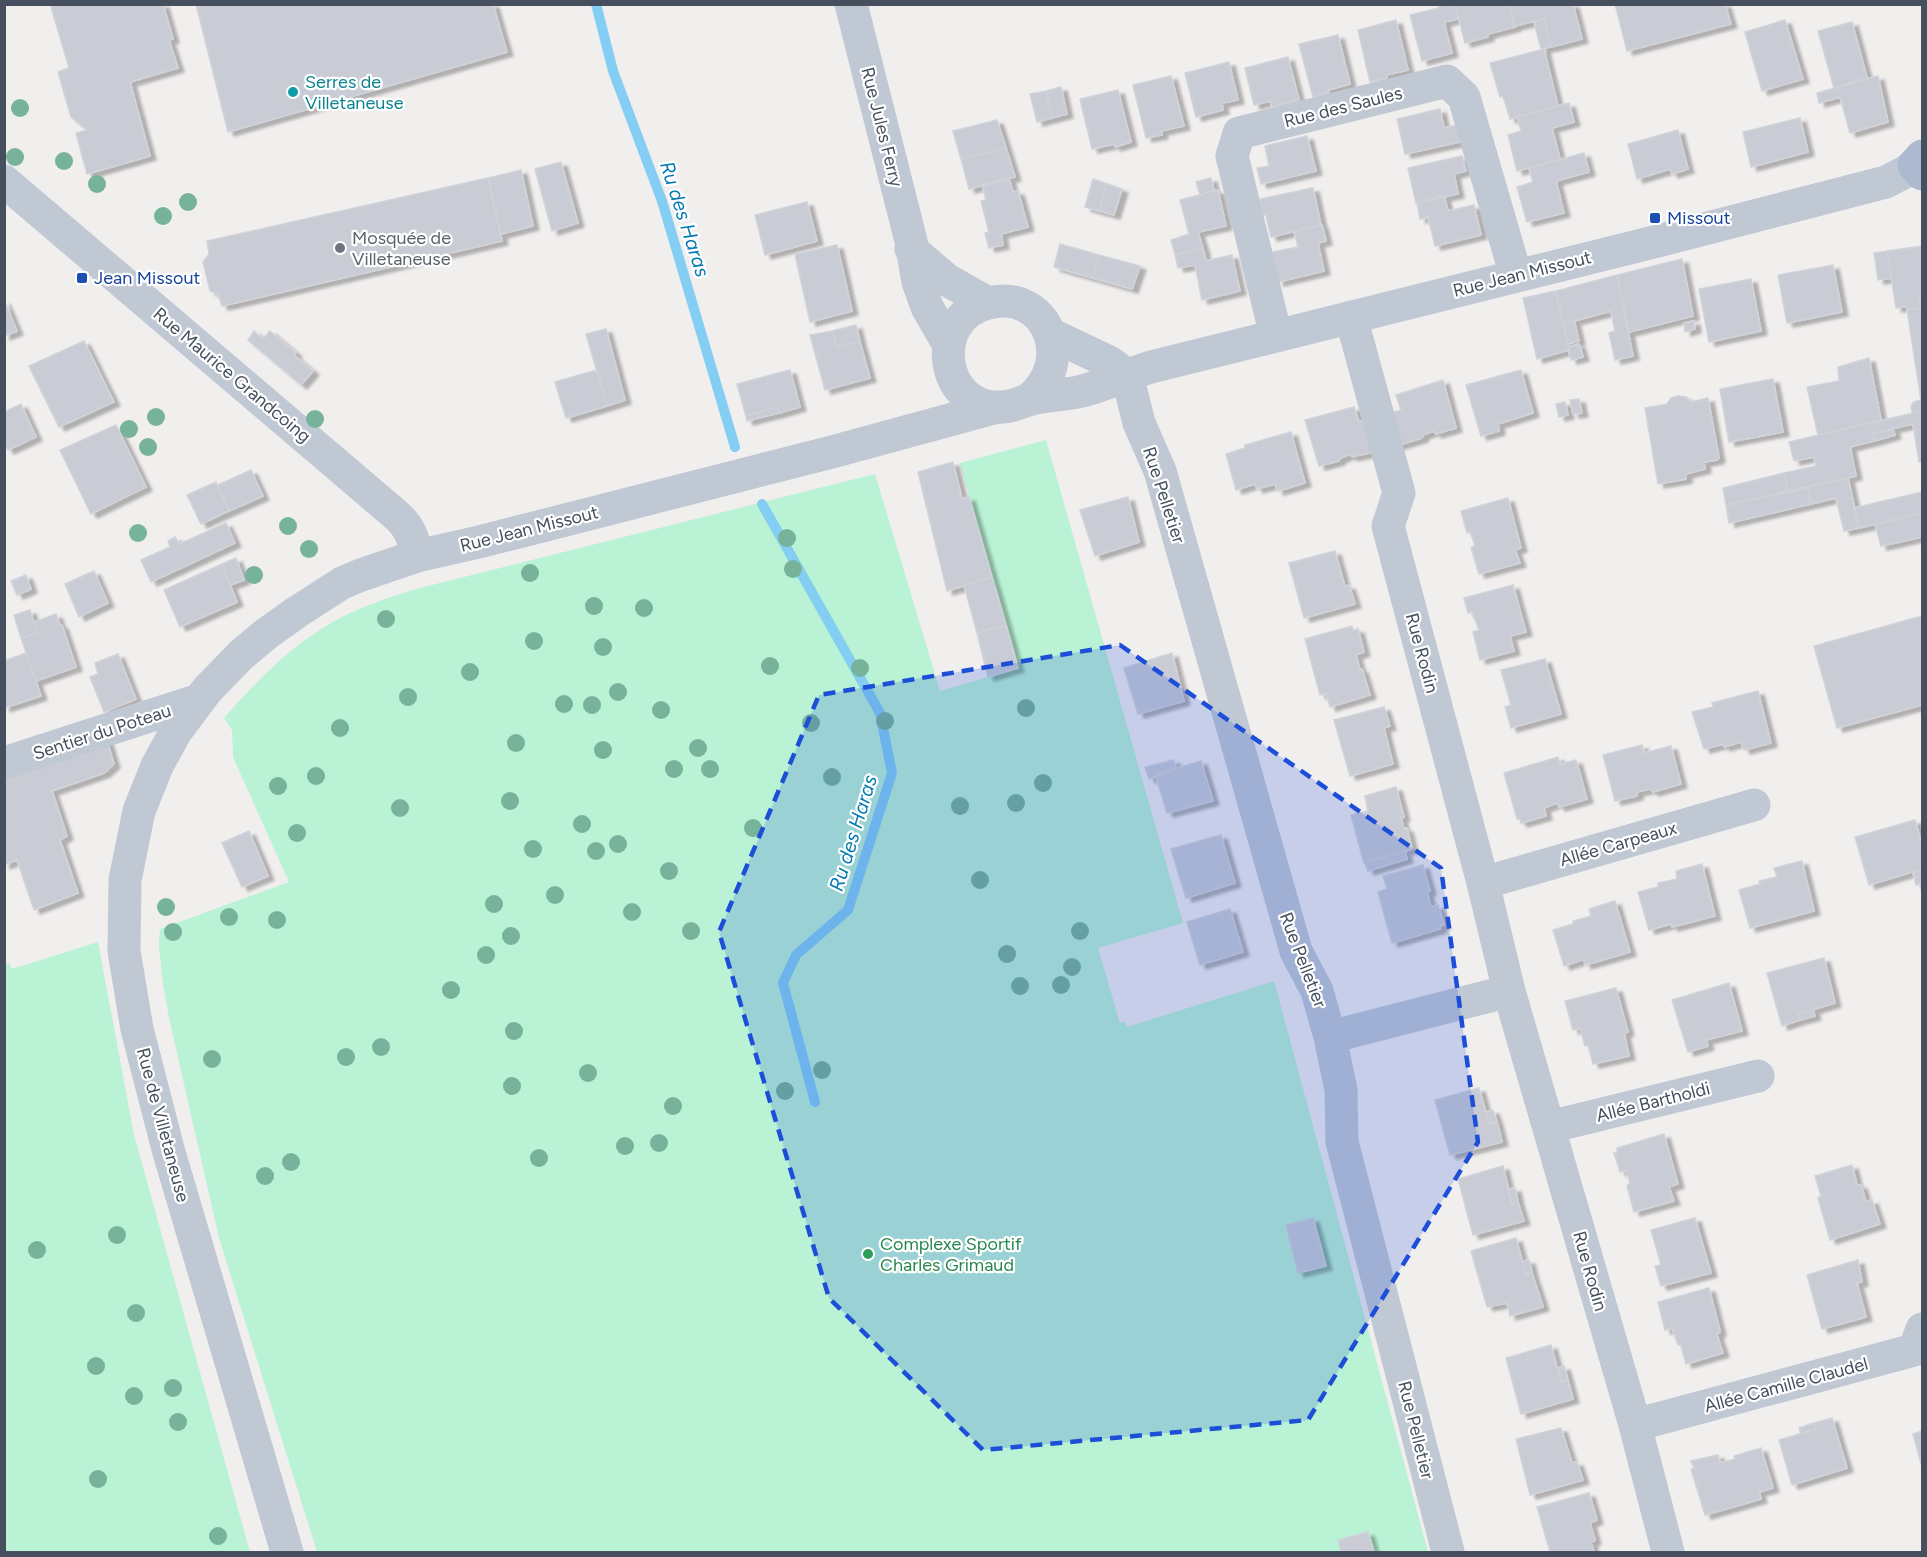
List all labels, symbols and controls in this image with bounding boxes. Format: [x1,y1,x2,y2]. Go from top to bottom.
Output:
street label: Rue Jules Ferry [856,65,908,190]
place label: Serres de Villetaneuse [305,71,404,114]
street label: Rue des Saules [1282,82,1404,132]
marker: Serres de Villetaneuse [286,85,300,99]
water label: Ru des Haras [655,158,715,281]
place label: Missout [1667,207,1731,229]
marker: Missout [1648,211,1662,225]
place label: Mosquée de Villetaneuse [352,227,451,270]
marker: Mosquée de Villetaneuse [333,241,347,255]
street label: Rue Jean Missout [1451,246,1594,302]
place label: Jean Missout [94,267,200,289]
marker: Jean Missout [75,271,89,285]
street label: Rue Maurice Grandcoing [149,303,315,447]
street label: Rue Pelletier [1138,444,1190,546]
street label: Rue Jean Missout [458,501,601,557]
street label: Rue Rodin [1401,611,1443,695]
street label: Sentier du Poteau [30,699,174,765]
water label: Ru des Haras [824,771,882,894]
street label: Allée Carpeaux [1557,817,1679,871]
street label: Rue Pelletier [1275,909,1331,1011]
street label: Rue de Villetaneuse [132,1045,194,1205]
street label: Allée Bartholdi [1594,1077,1712,1127]
street label: Rue Rodin [1568,1229,1612,1313]
place label: Complexe Sportif Charles Grimaud [880,1233,1022,1276]
marker: Complexe Sportif Charles Grimaud [861,1247,875,1261]
street label: Allée Camille Claudel [1702,1353,1870,1417]
street label: Rue Pelletier [1393,1379,1439,1481]

